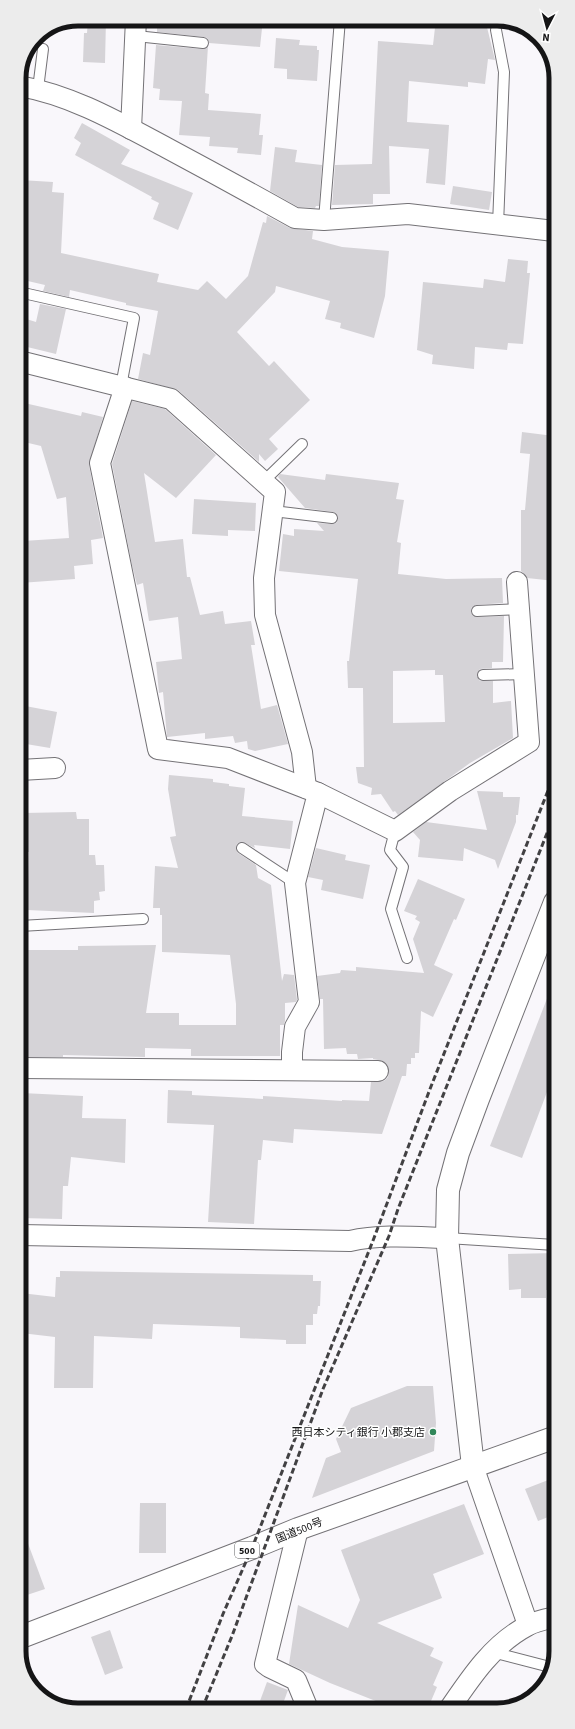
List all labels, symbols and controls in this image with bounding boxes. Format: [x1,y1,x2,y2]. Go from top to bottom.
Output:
north arrow [527,8,567,48]
text: N [542,30,550,45]
place label: 西日本シティ銀行 小郡支店 [291,1425,425,1440]
marker: 西日本シティ銀行 小郡支店 [428,1427,438,1437]
street label: 国道500号 [273,1514,325,1547]
road number: 500 [235,1542,259,1558]

